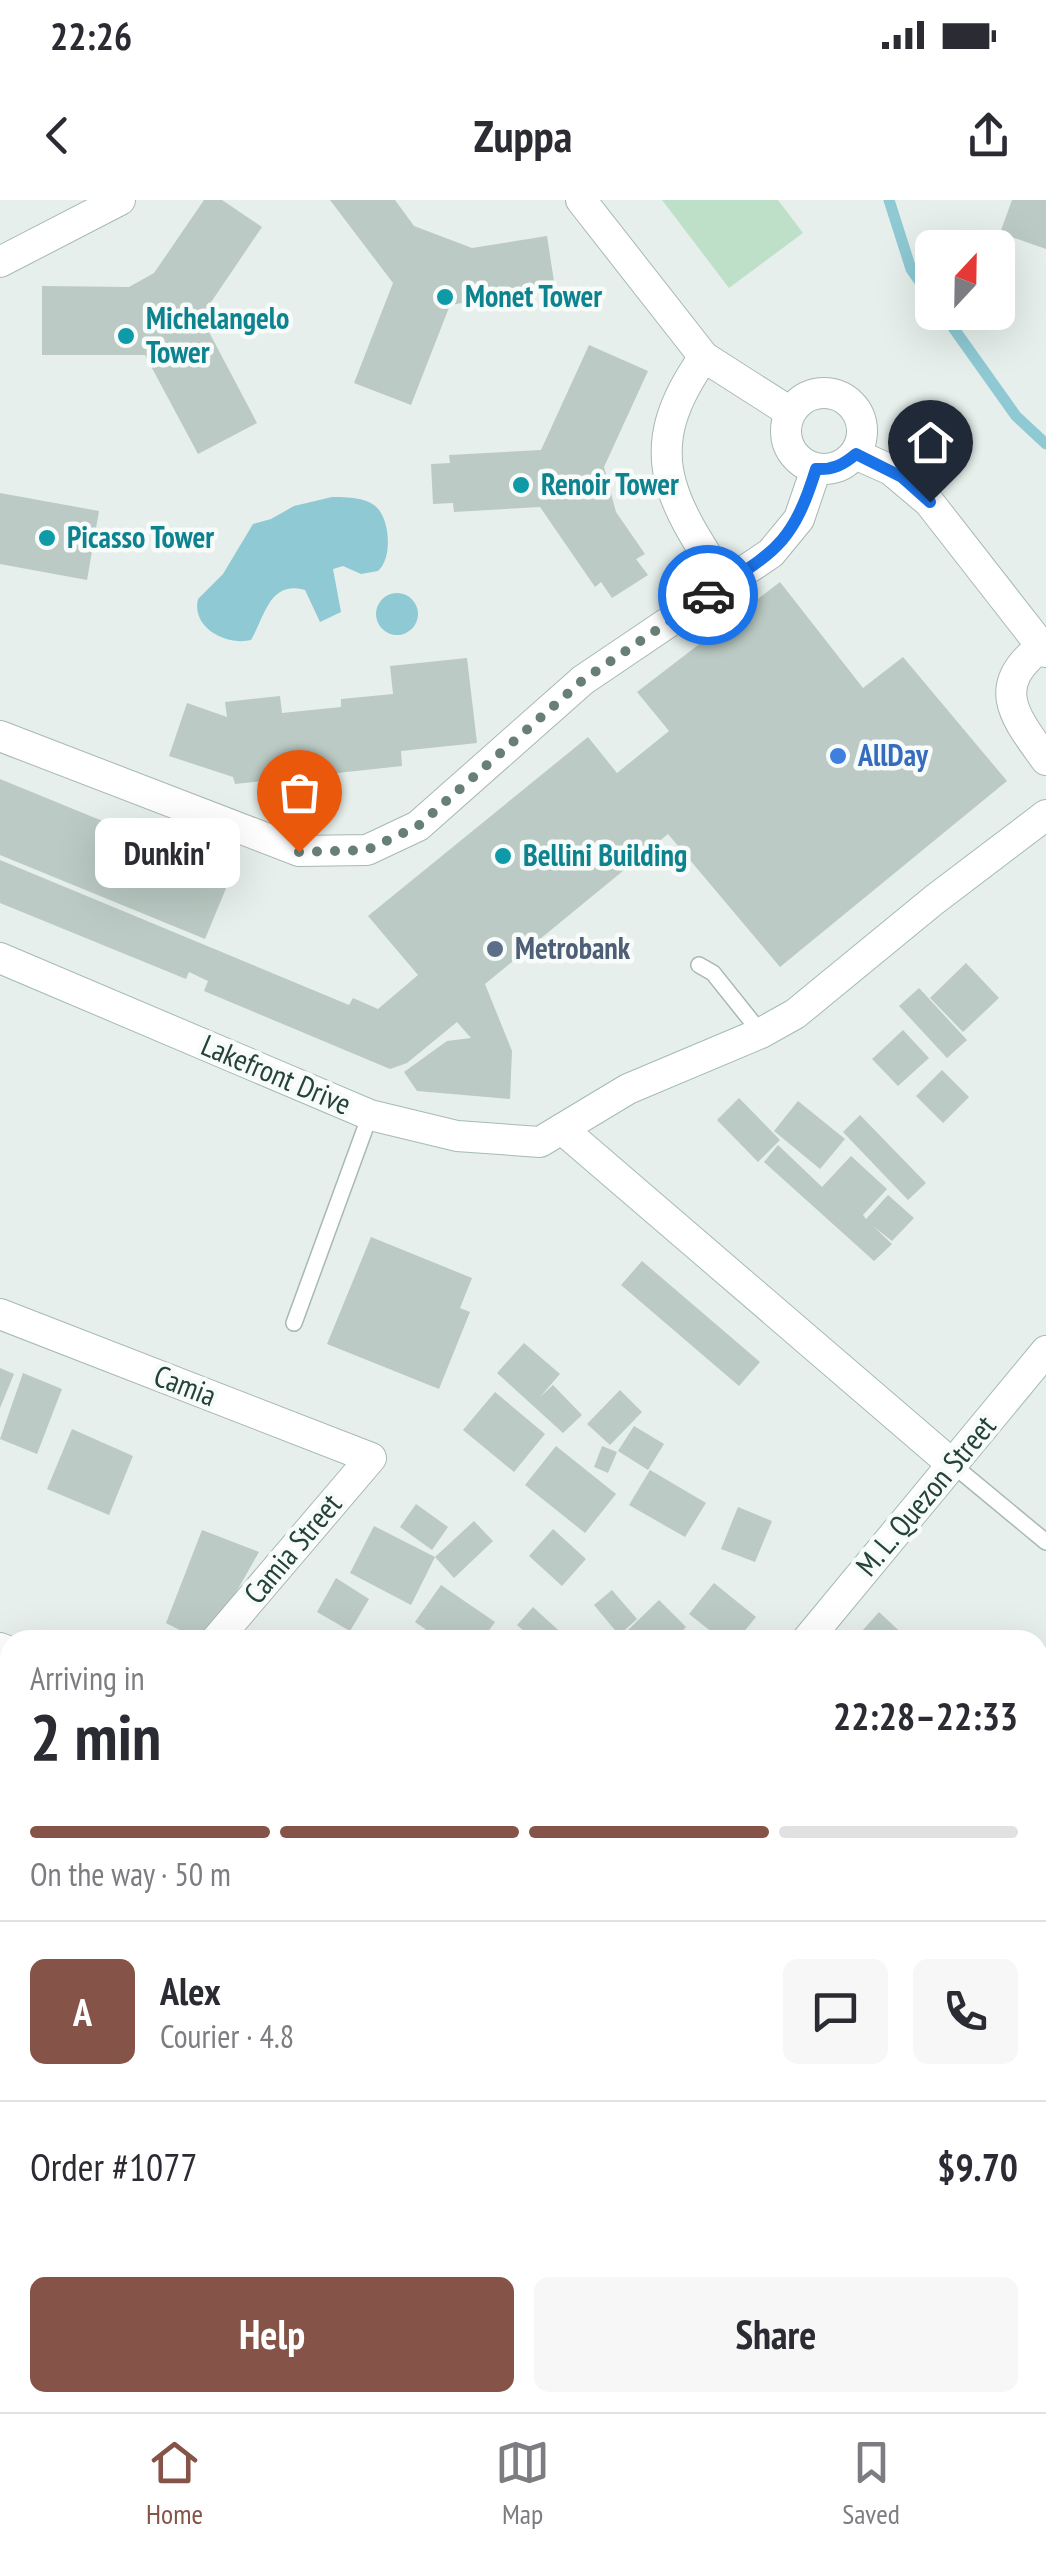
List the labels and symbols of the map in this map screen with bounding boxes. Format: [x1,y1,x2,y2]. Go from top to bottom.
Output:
north arrow [915,230,1015,330]
place label: Monet Tower [465,276,602,315]
marker: Monet Tower [434,286,456,308]
place label: Michelangelo Tower [146,298,289,371]
marker: Michelangelo Tower [115,325,137,347]
pin [888,400,973,503]
place label: Renoir Tower [541,464,679,503]
marker: Renoir Tower [510,474,532,496]
place label: Picasso Tower [67,517,214,556]
marker: Picasso Tower [36,527,58,549]
courier [658,545,758,645]
place label: AllDay [857,735,929,774]
marker: AllDay [827,745,849,767]
pin [257,750,342,853]
callout: Dunkin' [94,817,239,887]
place label: Bellini Building [523,835,687,874]
marker: Bellini Building [492,845,514,867]
place label: Metrobank [515,928,631,967]
marker: Metrobank [484,938,506,960]
street label: Lakefront Drive [196,1025,357,1123]
street label: Camia [149,1355,222,1414]
street label: M. L. Quezon Street [846,1406,1004,1583]
street label: Camia Street [235,1484,350,1611]

